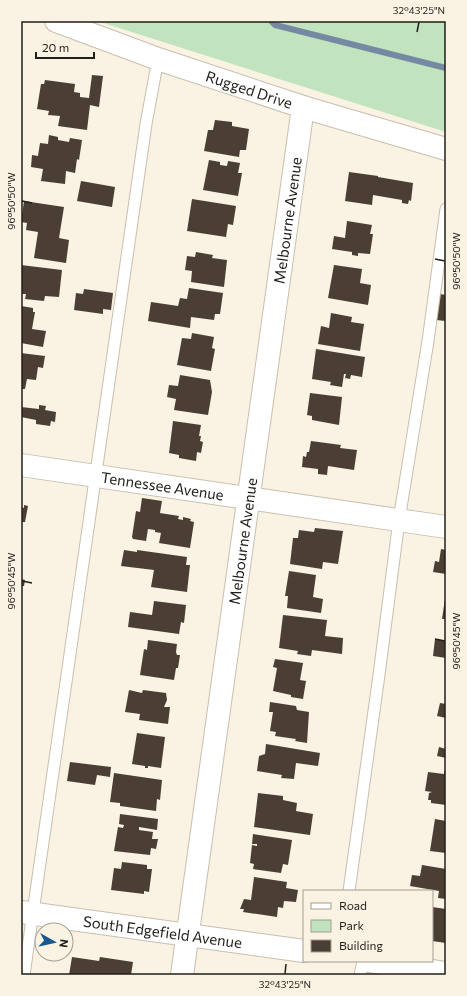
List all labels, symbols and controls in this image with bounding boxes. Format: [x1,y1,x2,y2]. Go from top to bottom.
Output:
text: 32°43'25"N [393,4,445,16]
scale bar [36,34,94,60]
text: 20 m [42,40,69,54]
street label: Rugged Drive [204,66,295,112]
street label: Melbourne Avenue [269,156,305,285]
text: 96°50'50"W [5,172,17,230]
text: 96°50'50"W [450,232,462,290]
street label: Tennessee Avenue [100,468,225,504]
street label: Melbourne Avenue [225,477,260,606]
text: 96°50'45"W [5,553,17,609]
text: 96°50'45"W [450,613,462,669]
legend [303,890,433,962]
text: Road [339,898,367,912]
street label: South Edgefield Avenue [82,912,243,951]
text: Park [339,918,365,932]
north arrow [34,922,74,962]
text: N [57,938,71,948]
text: Building [339,938,383,952]
text: 32°43'25"N [259,978,311,990]

